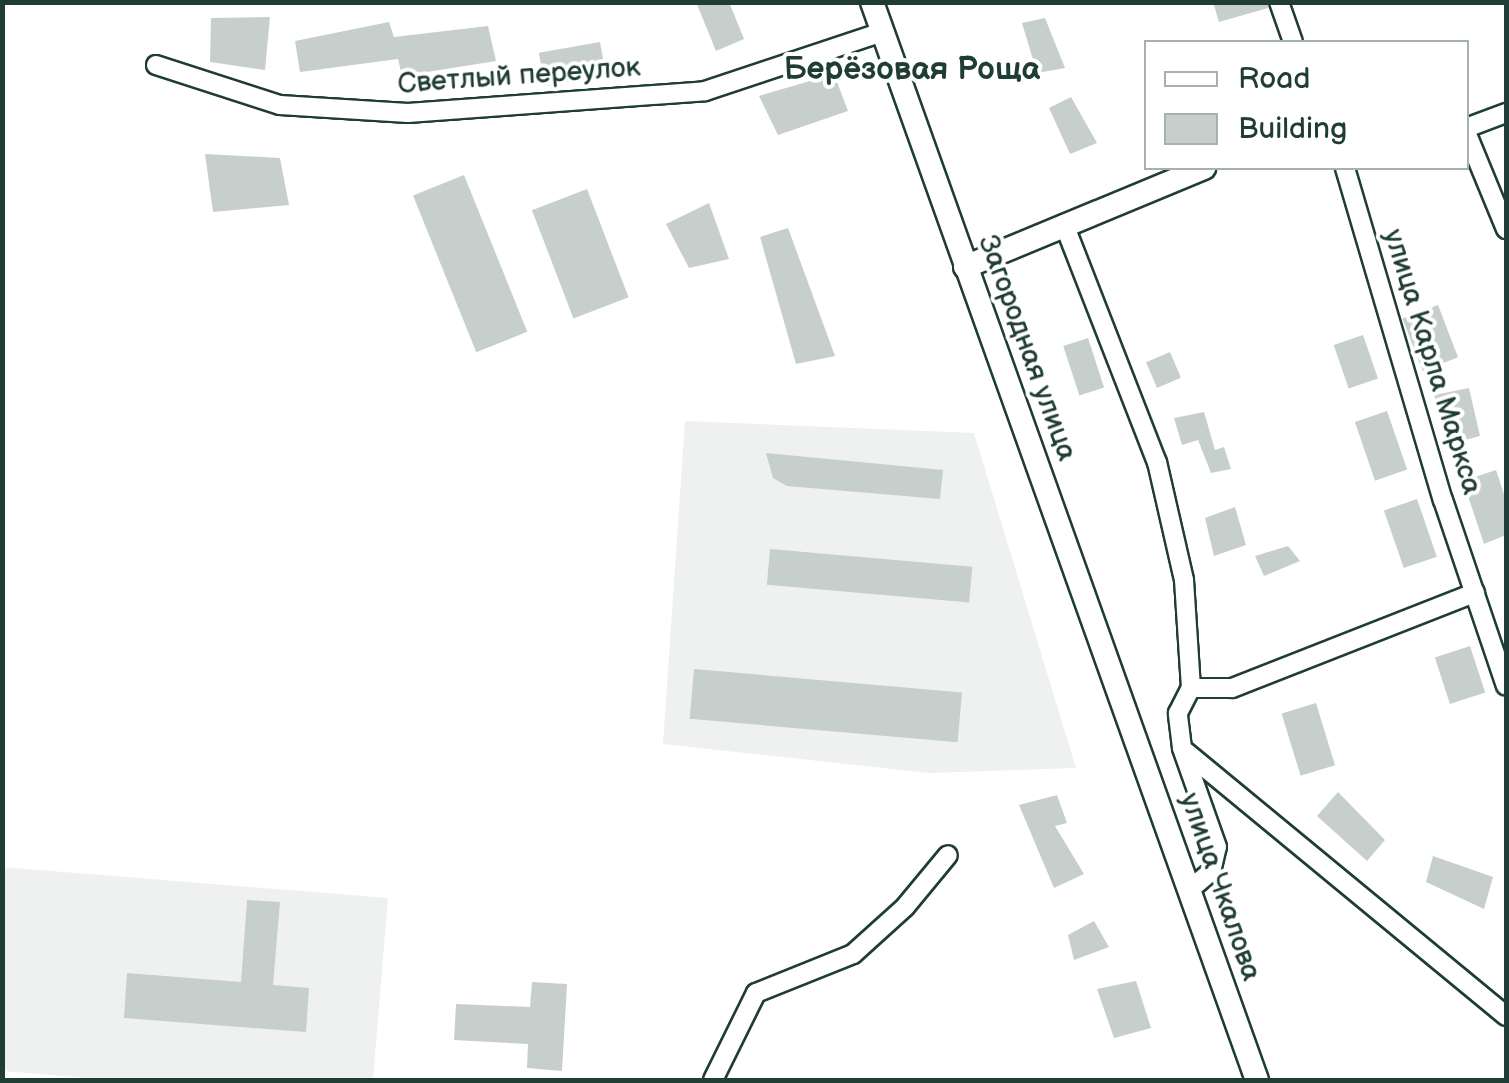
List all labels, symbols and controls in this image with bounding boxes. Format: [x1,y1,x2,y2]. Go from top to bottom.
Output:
legend [1144,40,1469,170]
street label: Светлый переулок [396,51,642,101]
district label: Берёзовая Роща [784,51,1040,89]
text: Road [1238,61,1311,97]
text: Building [1238,111,1347,147]
street label: улица Карла Маркса [1376,225,1488,499]
street label: Загородная улица [971,231,1083,465]
street label: улица Чкалова [1172,789,1268,985]

